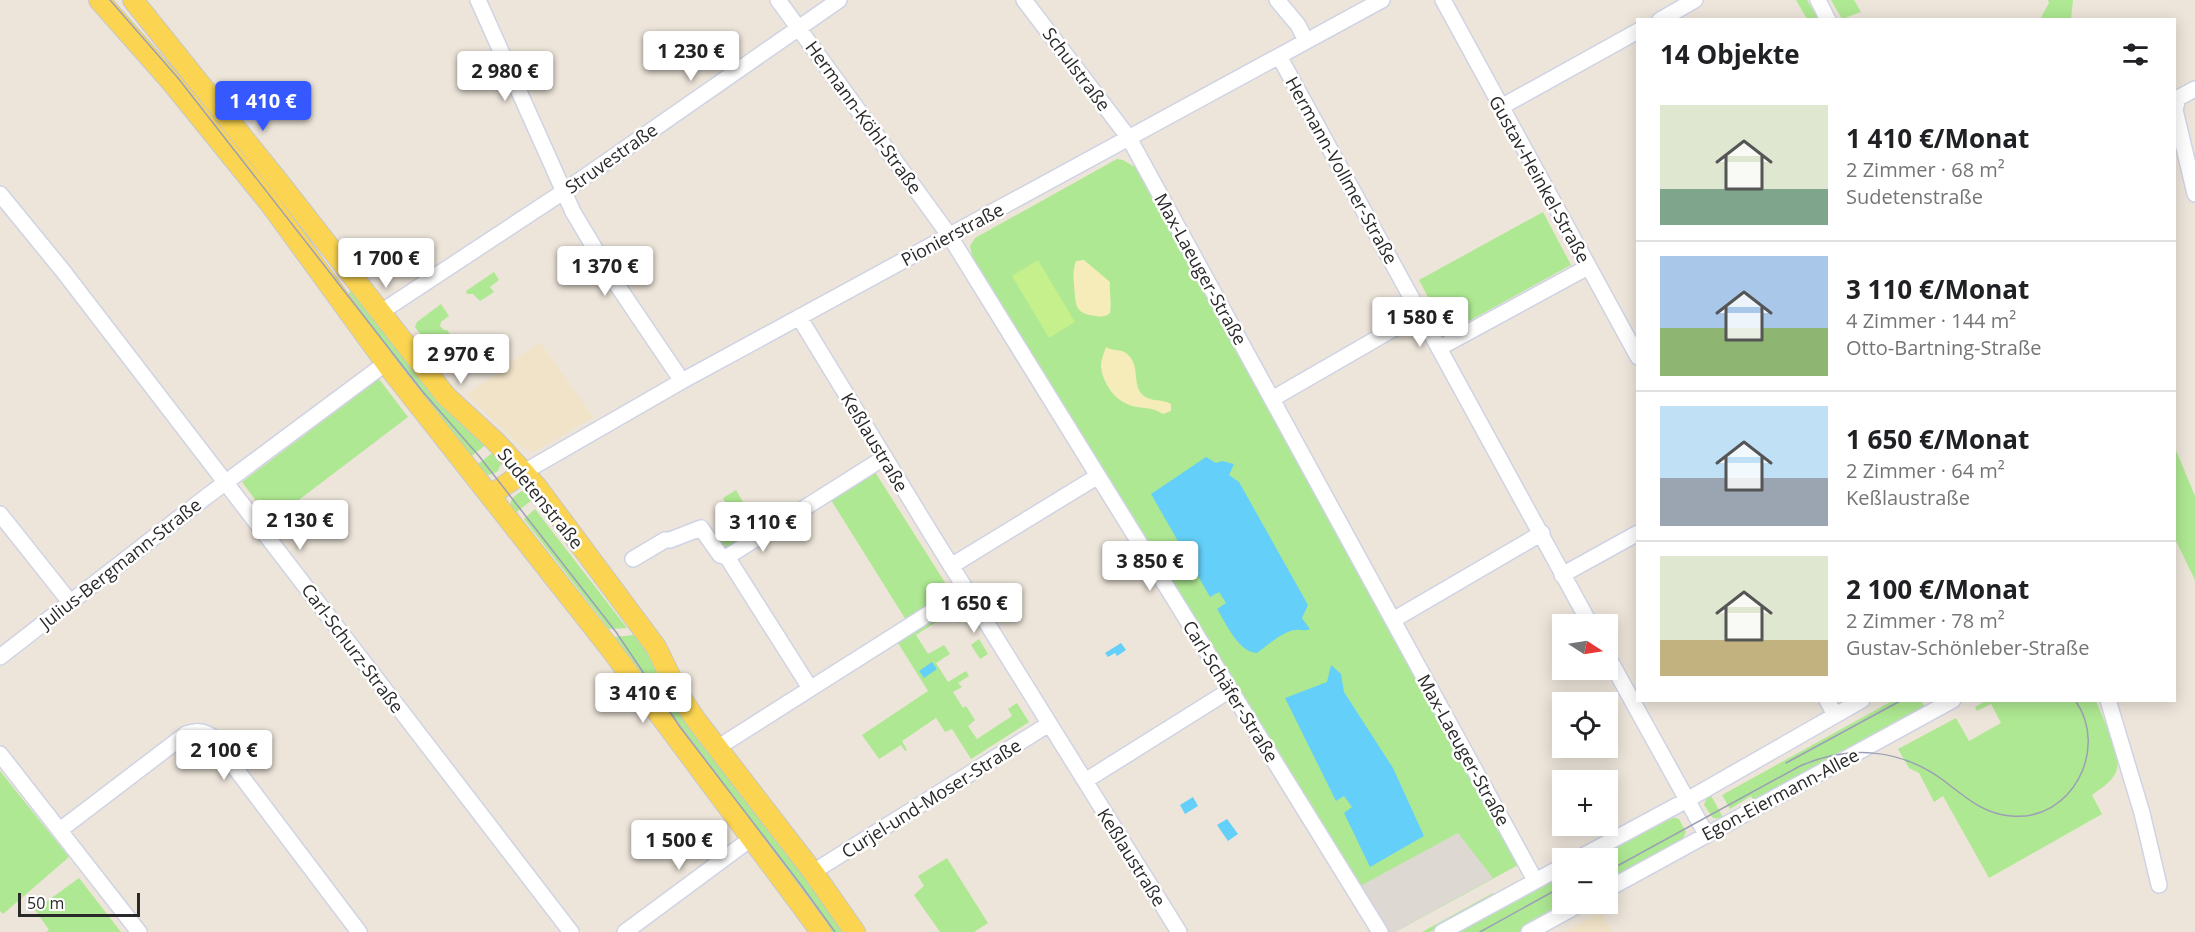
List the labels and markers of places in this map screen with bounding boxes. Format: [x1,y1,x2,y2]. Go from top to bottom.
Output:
pin: 1 230 € [636,31,746,82]
pin: 2 980 € [450,51,560,102]
pin: 1 410 € [208,81,318,132]
pin: 1 700 € [331,238,441,289]
pin: 1 370 € [550,246,660,297]
pin: 1 580 € [1365,297,1475,348]
pin: 2 970 € [406,334,516,385]
pin: 2 130 € [245,500,355,551]
pin: 3 110 € [708,502,818,553]
pin: 3 850 € [1095,541,1205,592]
pin: 1 650 € [919,583,1029,634]
pin: 3 410 € [588,673,698,724]
pin: 2 100 € [169,730,279,781]
pin: 1 500 € [624,820,734,871]

